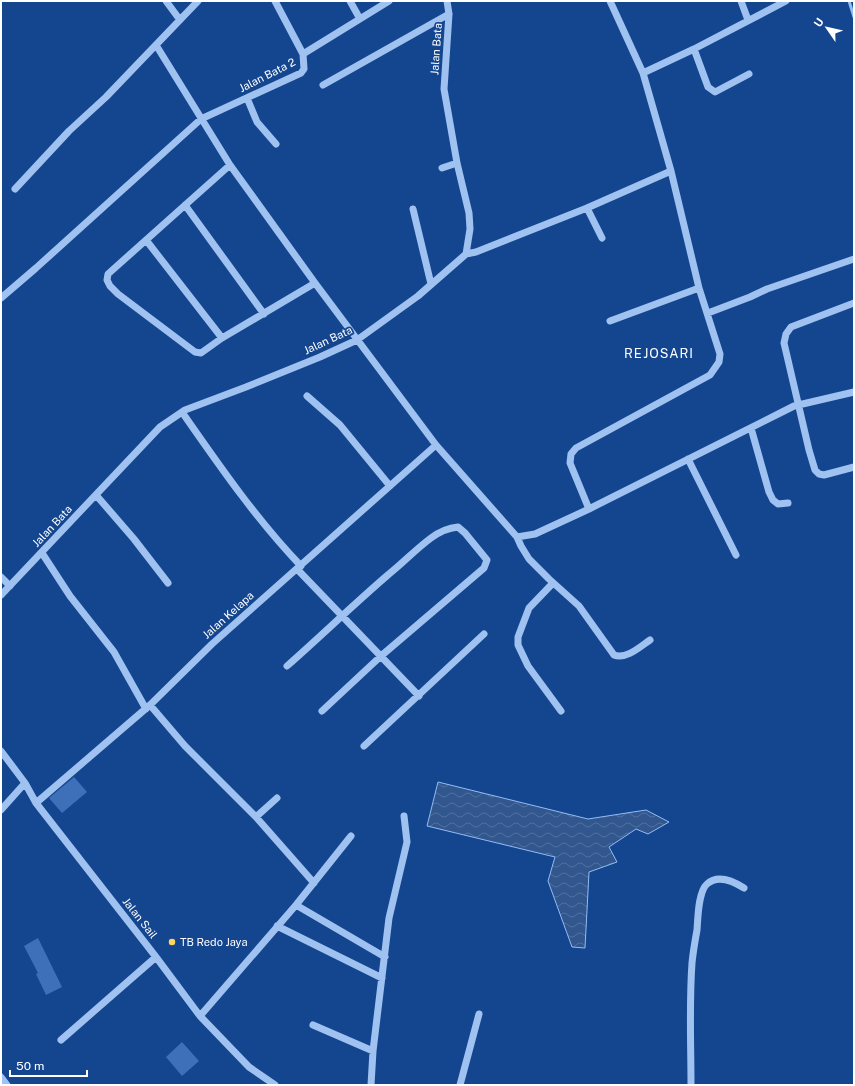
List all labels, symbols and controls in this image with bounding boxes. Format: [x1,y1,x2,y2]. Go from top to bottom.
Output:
north arrow [807,8,847,48]
text: U [812,16,826,29]
street label: Jalan Bata [428,22,444,76]
street label: Jalan Bata 2 [237,55,298,94]
street label: Jalan Bata [302,324,354,356]
district label: REJOSARI [624,346,694,361]
street label: Jalan Bata [30,503,74,549]
street label: Jalan Kelapa [200,589,256,641]
street label: Jalan Sail [120,895,160,941]
place label: TB Redo Jaya [180,936,247,948]
marker: TB Redo Jaya [167,937,177,947]
scale bar [10,1052,87,1078]
text: 50 m [16,1059,44,1073]

